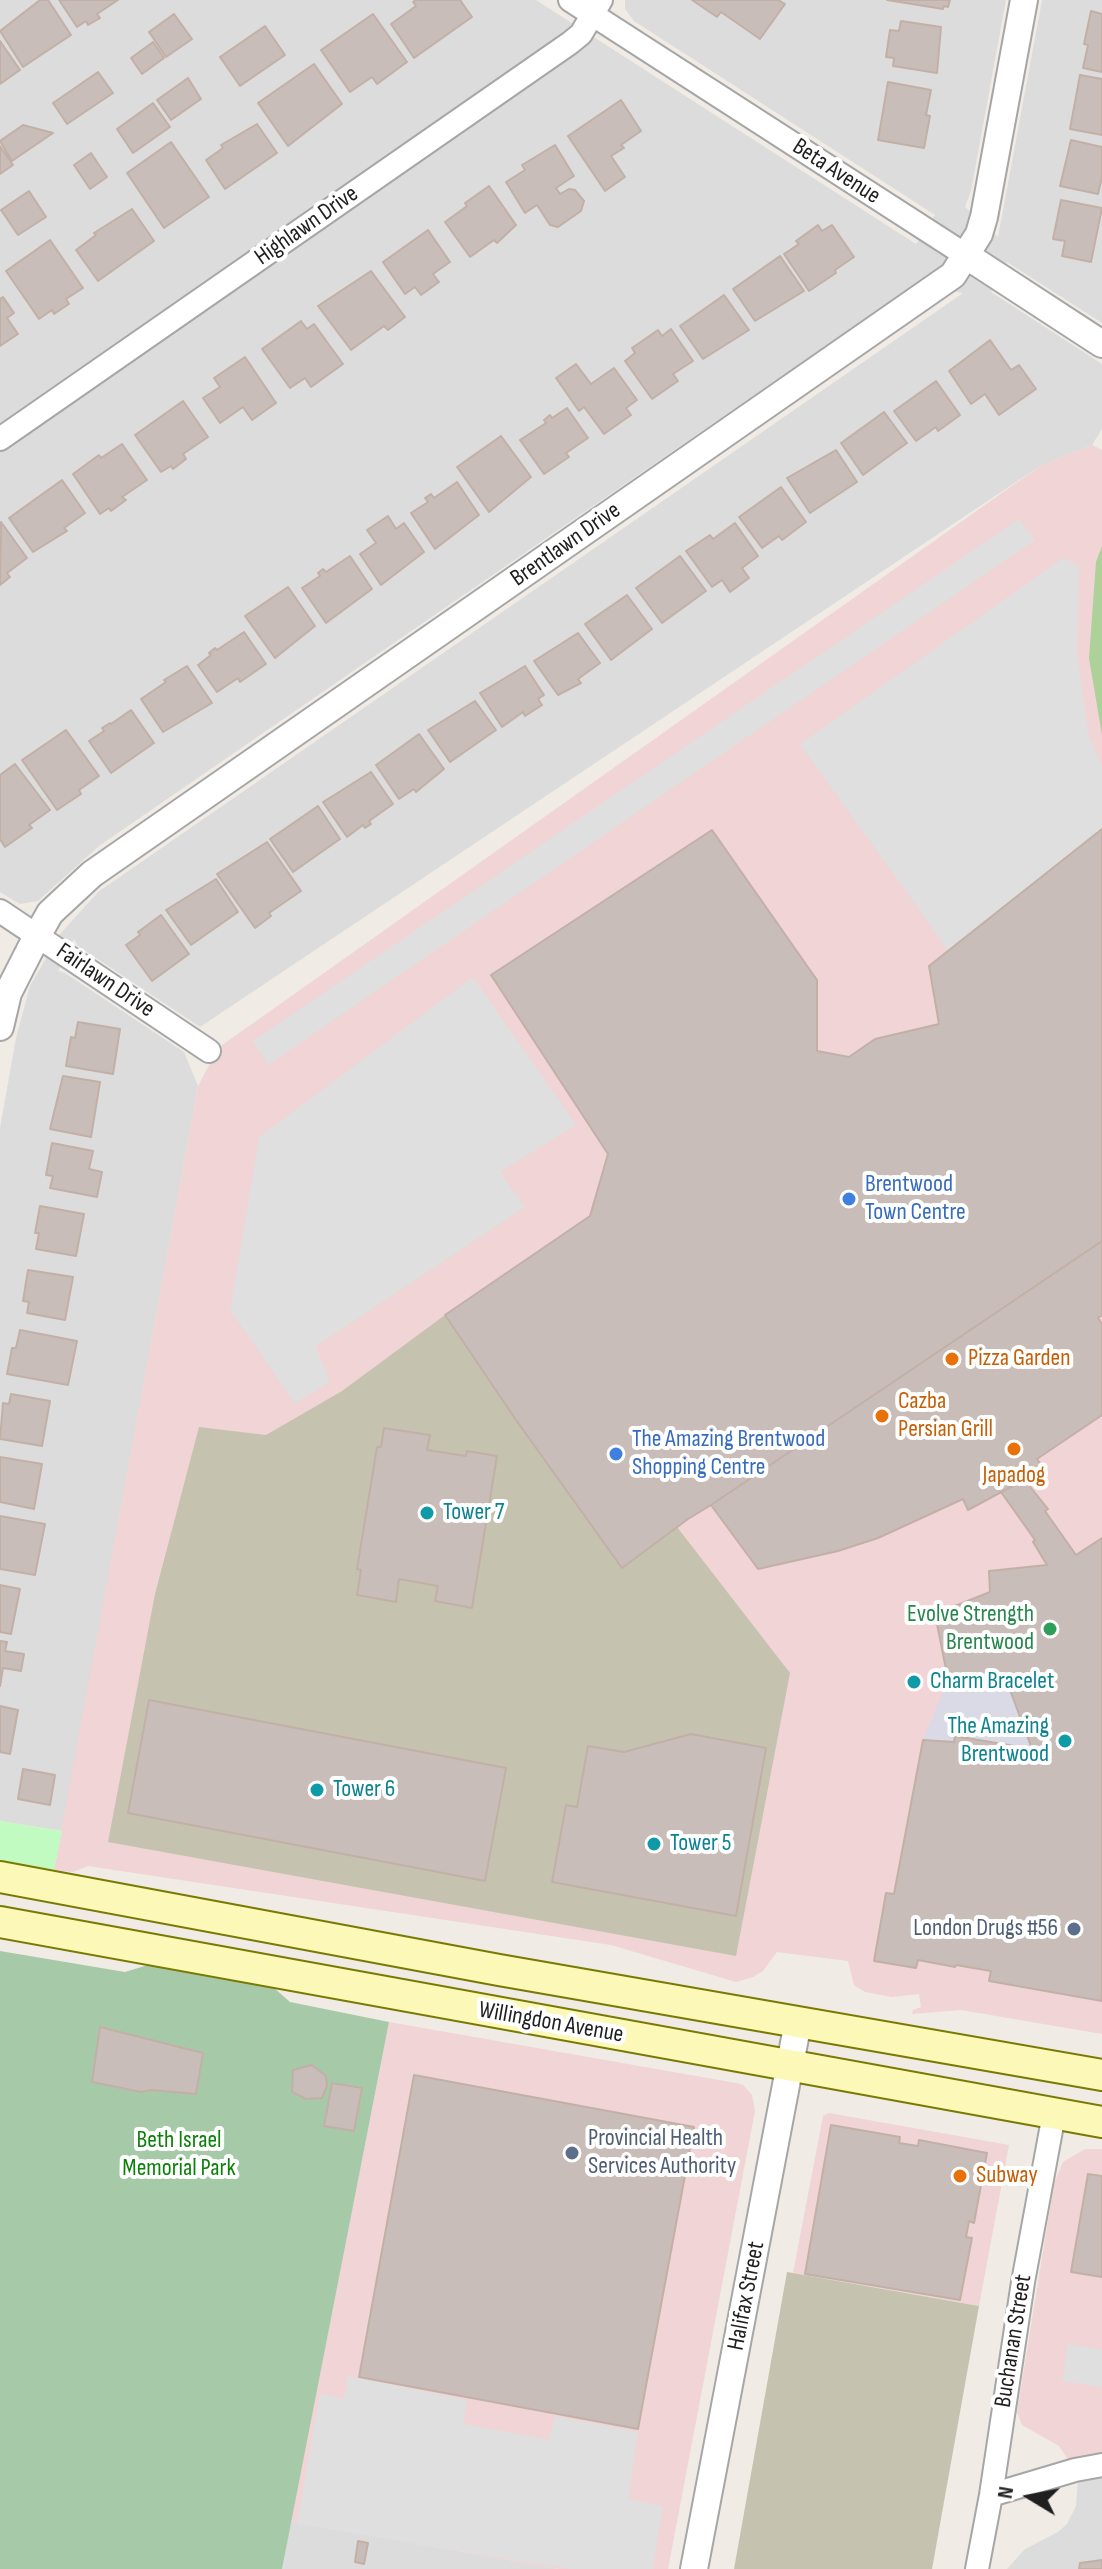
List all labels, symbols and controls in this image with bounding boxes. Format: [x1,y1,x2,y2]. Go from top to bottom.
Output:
street label: Beta Avenue [787,133,885,211]
street label: Highlawn Drive [250,180,364,272]
street label: Brentlawn Drive [505,497,627,593]
street label: Fairlawn Drive [50,938,160,1024]
place label: Brentwood Town Centre [865,1171,966,1227]
marker: Brentwood Town Centre [840,1190,858,1208]
place label: Pizza Garden [968,1345,1070,1373]
marker: Pizza Garden [943,1350,961,1368]
place label: Cazba Persian Grill [898,1388,993,1444]
marker: Cazba Persian Grill [873,1407,891,1425]
place label: The Amazing Brentwood Shopping Centre [632,1426,825,1482]
marker: Japadog [1005,1440,1023,1458]
marker: The Amazing Brentwood Shopping Centre [607,1445,625,1463]
place label: Japadog [983,1462,1045,1490]
place label: Tower 7 [443,1499,504,1527]
marker: Tower 7 [418,1504,436,1522]
place label: Evolve Strength Brentwood [907,1601,1034,1657]
marker: Evolve Strength Brentwood [1041,1620,1059,1638]
place label: Charm Bracelet [930,1668,1054,1696]
marker: Charm Bracelet [905,1673,923,1691]
place label: The Amazing Brentwood [947,1713,1049,1769]
marker: The Amazing Brentwood [1056,1732,1074,1750]
place label: Tower 6 [333,1776,395,1804]
marker: Tower 6 [308,1781,326,1799]
place label: Tower 5 [670,1830,731,1858]
marker: Tower 5 [645,1835,663,1853]
place label: London Drugs #56 [913,1915,1058,1943]
marker: London Drugs #56 [1065,1920,1083,1938]
street label: Willingdon Avenue [476,1996,626,2050]
place label: Provincial Health Services Authority [588,2125,736,2181]
park label: Beth Israel Memorial Park [122,2127,236,2183]
marker: Provincial Health Services Authority [563,2144,581,2162]
place label: Subway [976,2162,1038,2190]
marker: Subway [951,2167,969,2185]
street label: Halifax Street [722,2239,772,2353]
street label: Buchanan Street [989,2273,1039,2409]
north arrow [990,2457,1070,2537]
text: N [992,2485,1020,2501]

